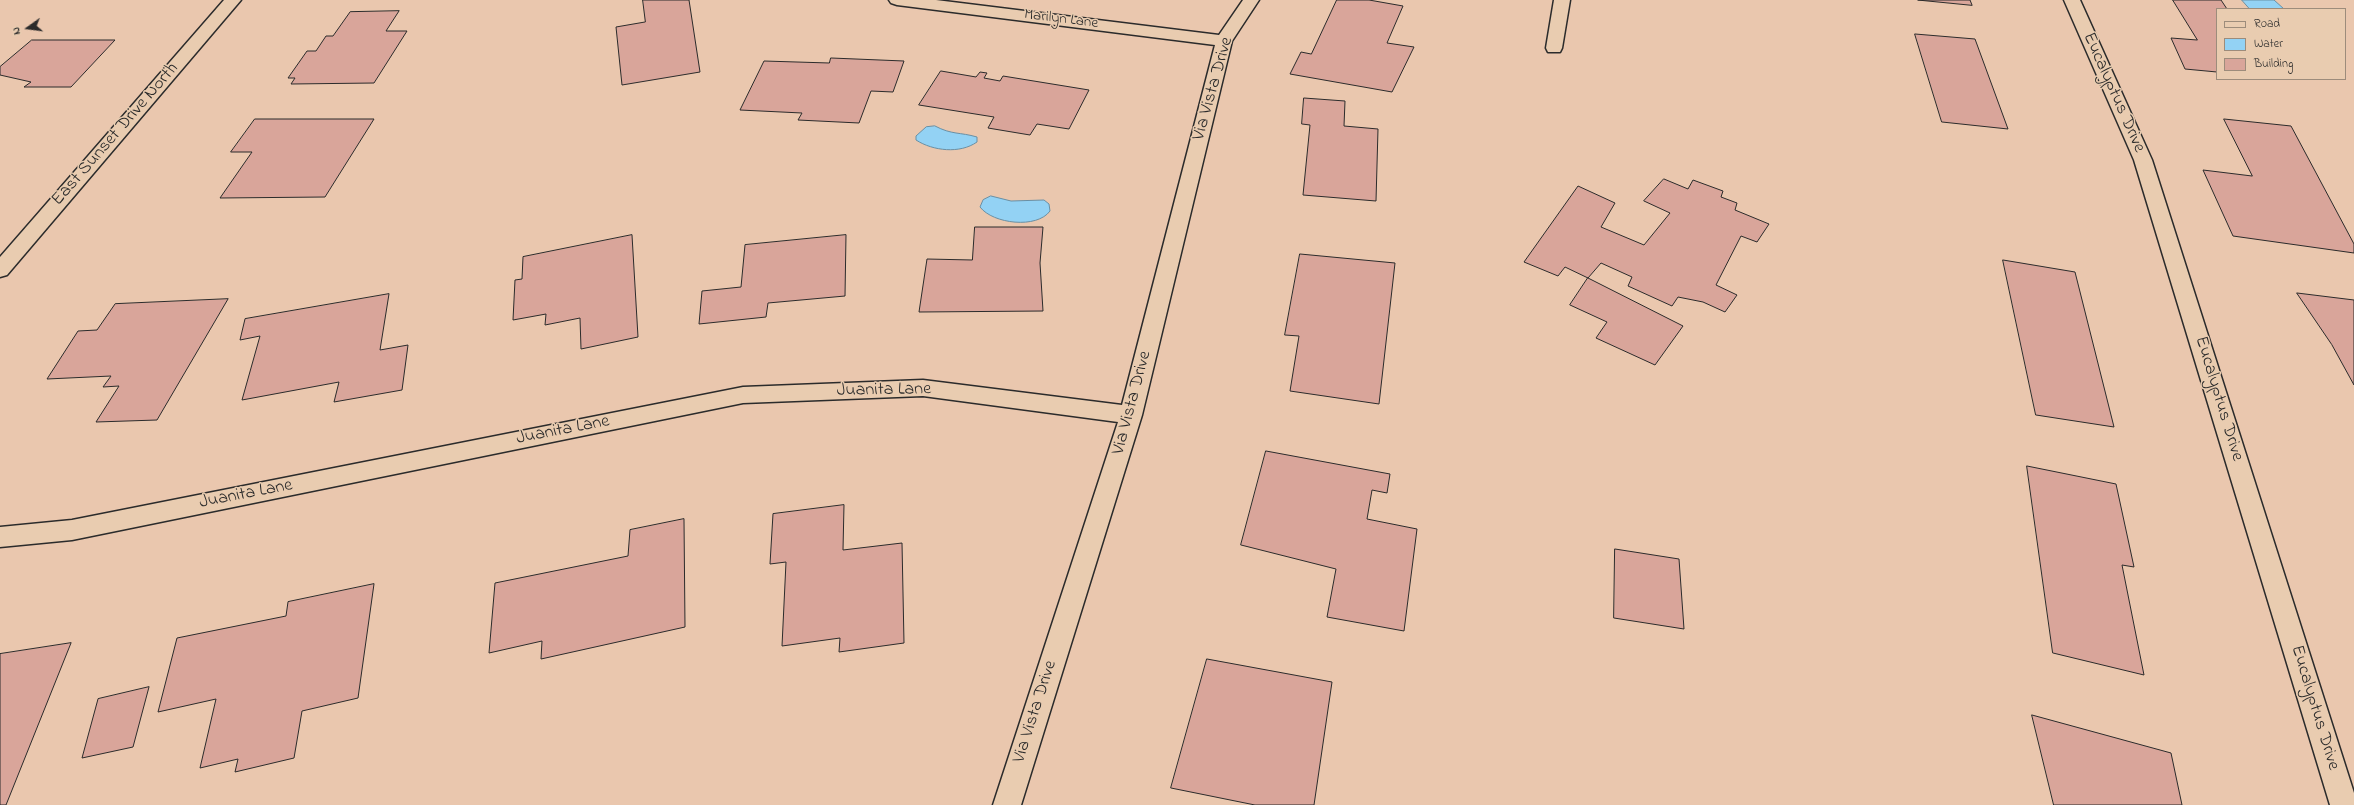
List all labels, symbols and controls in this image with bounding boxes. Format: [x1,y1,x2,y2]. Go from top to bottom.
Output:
street label: Marilyn Lane [1023,7,1099,33]
north arrow [8,8,48,48]
legend [2216,8,2346,80]
text: Road [2254,15,2280,33]
text: N [8,25,25,36]
street label: Eucalyptus Drive [2077,30,2149,156]
street label: Via Vista Drive [1189,35,1239,143]
text: Water [2254,35,2283,53]
text: Building [2254,55,2293,73]
street label: East Sunset Drive North [48,59,184,211]
street label: Eucalyptus Drive [2189,334,2247,464]
street label: Via Vista Drive [1109,349,1157,457]
street label: Juanita Lane [837,379,931,403]
street label: Juanita Lane [515,411,611,451]
street label: Juanita Lane [198,475,294,515]
street label: Eucalyptus Drive [2285,643,2343,773]
street label: Via Vista Drive [1009,658,1063,766]

